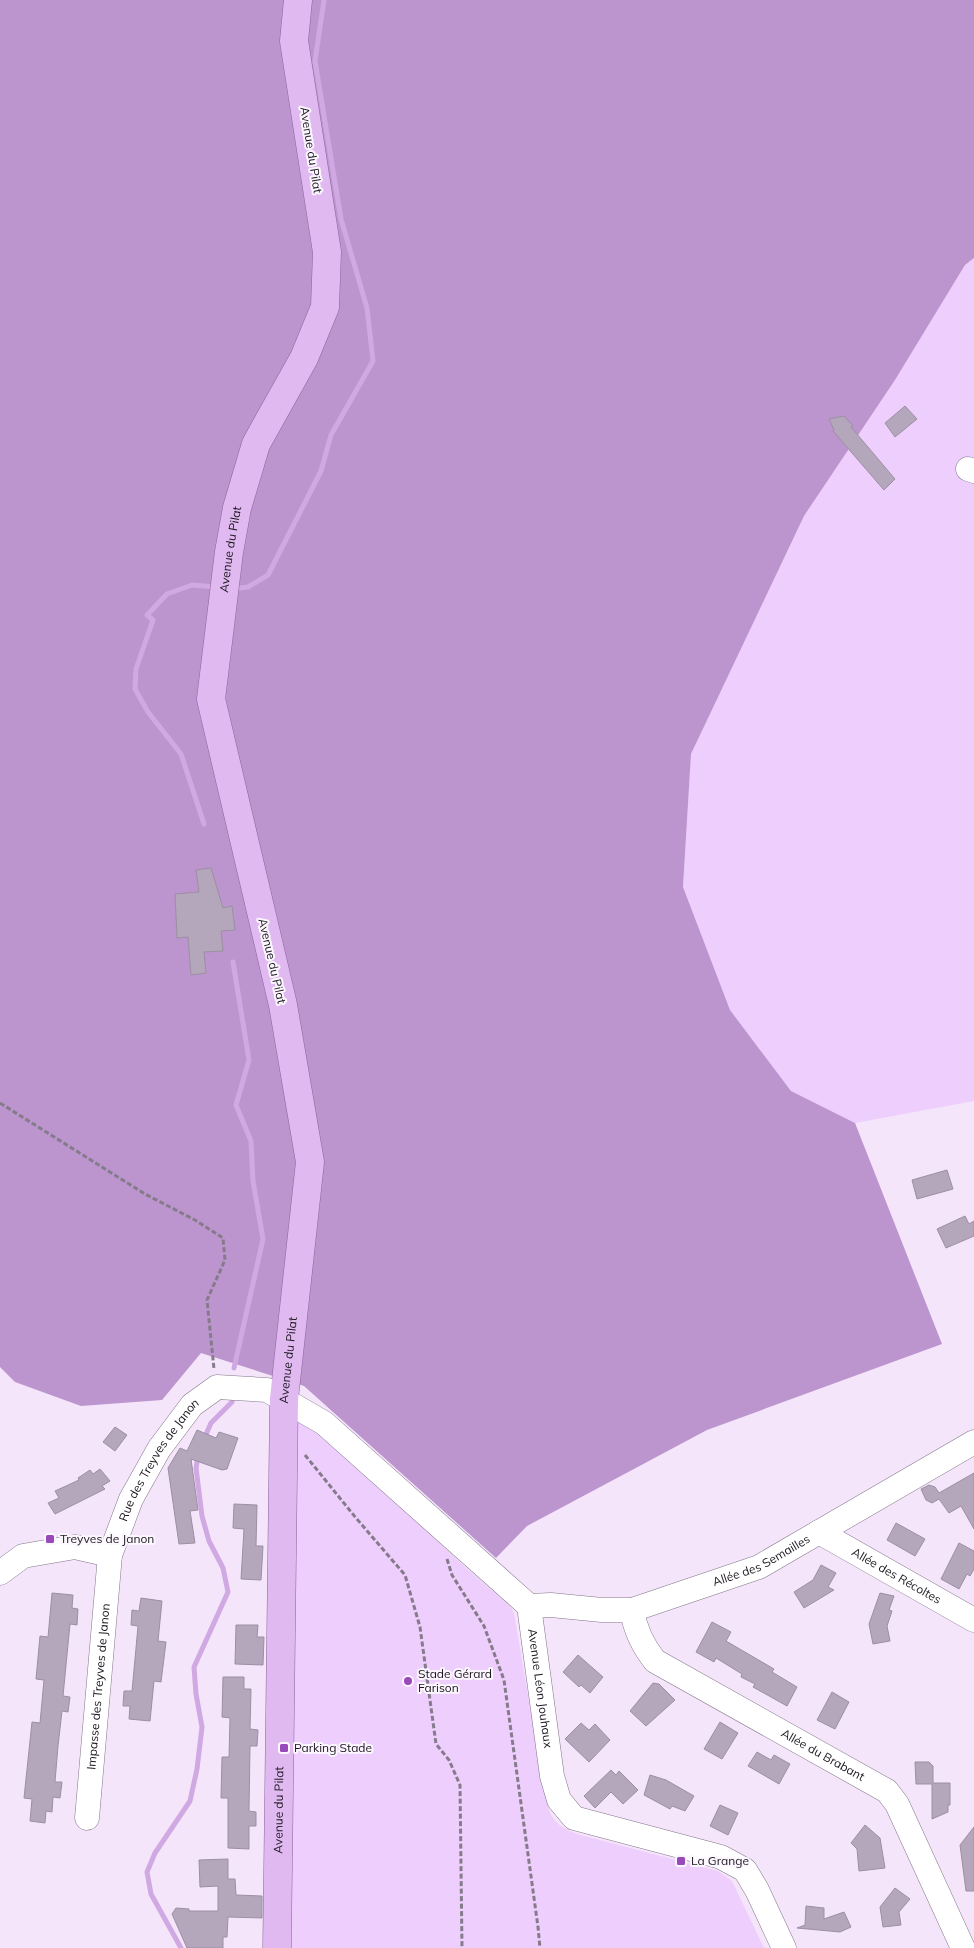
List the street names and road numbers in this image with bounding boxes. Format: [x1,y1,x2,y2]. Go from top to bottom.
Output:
street label: Avenue du Pilat [297,106,326,194]
street label: Avenue du Pilat [216,505,244,593]
street label: Avenue du Pilat [255,917,290,1005]
street label: Avenue du Pilat [276,1316,300,1404]
street label: Rue des Treyves de Janon [115,1395,202,1523]
street label: Allée des Semailles [710,1531,813,1589]
street label: Allée des Récoltes [849,1544,944,1607]
street label: Impasse des Treyves de Janon [83,1603,113,1770]
street label: Avenue Léon Jouhaux [525,1628,556,1749]
street label: Allée du Brabant [779,1725,867,1784]
street label: Avenue du Pilat [270,1766,286,1854]

